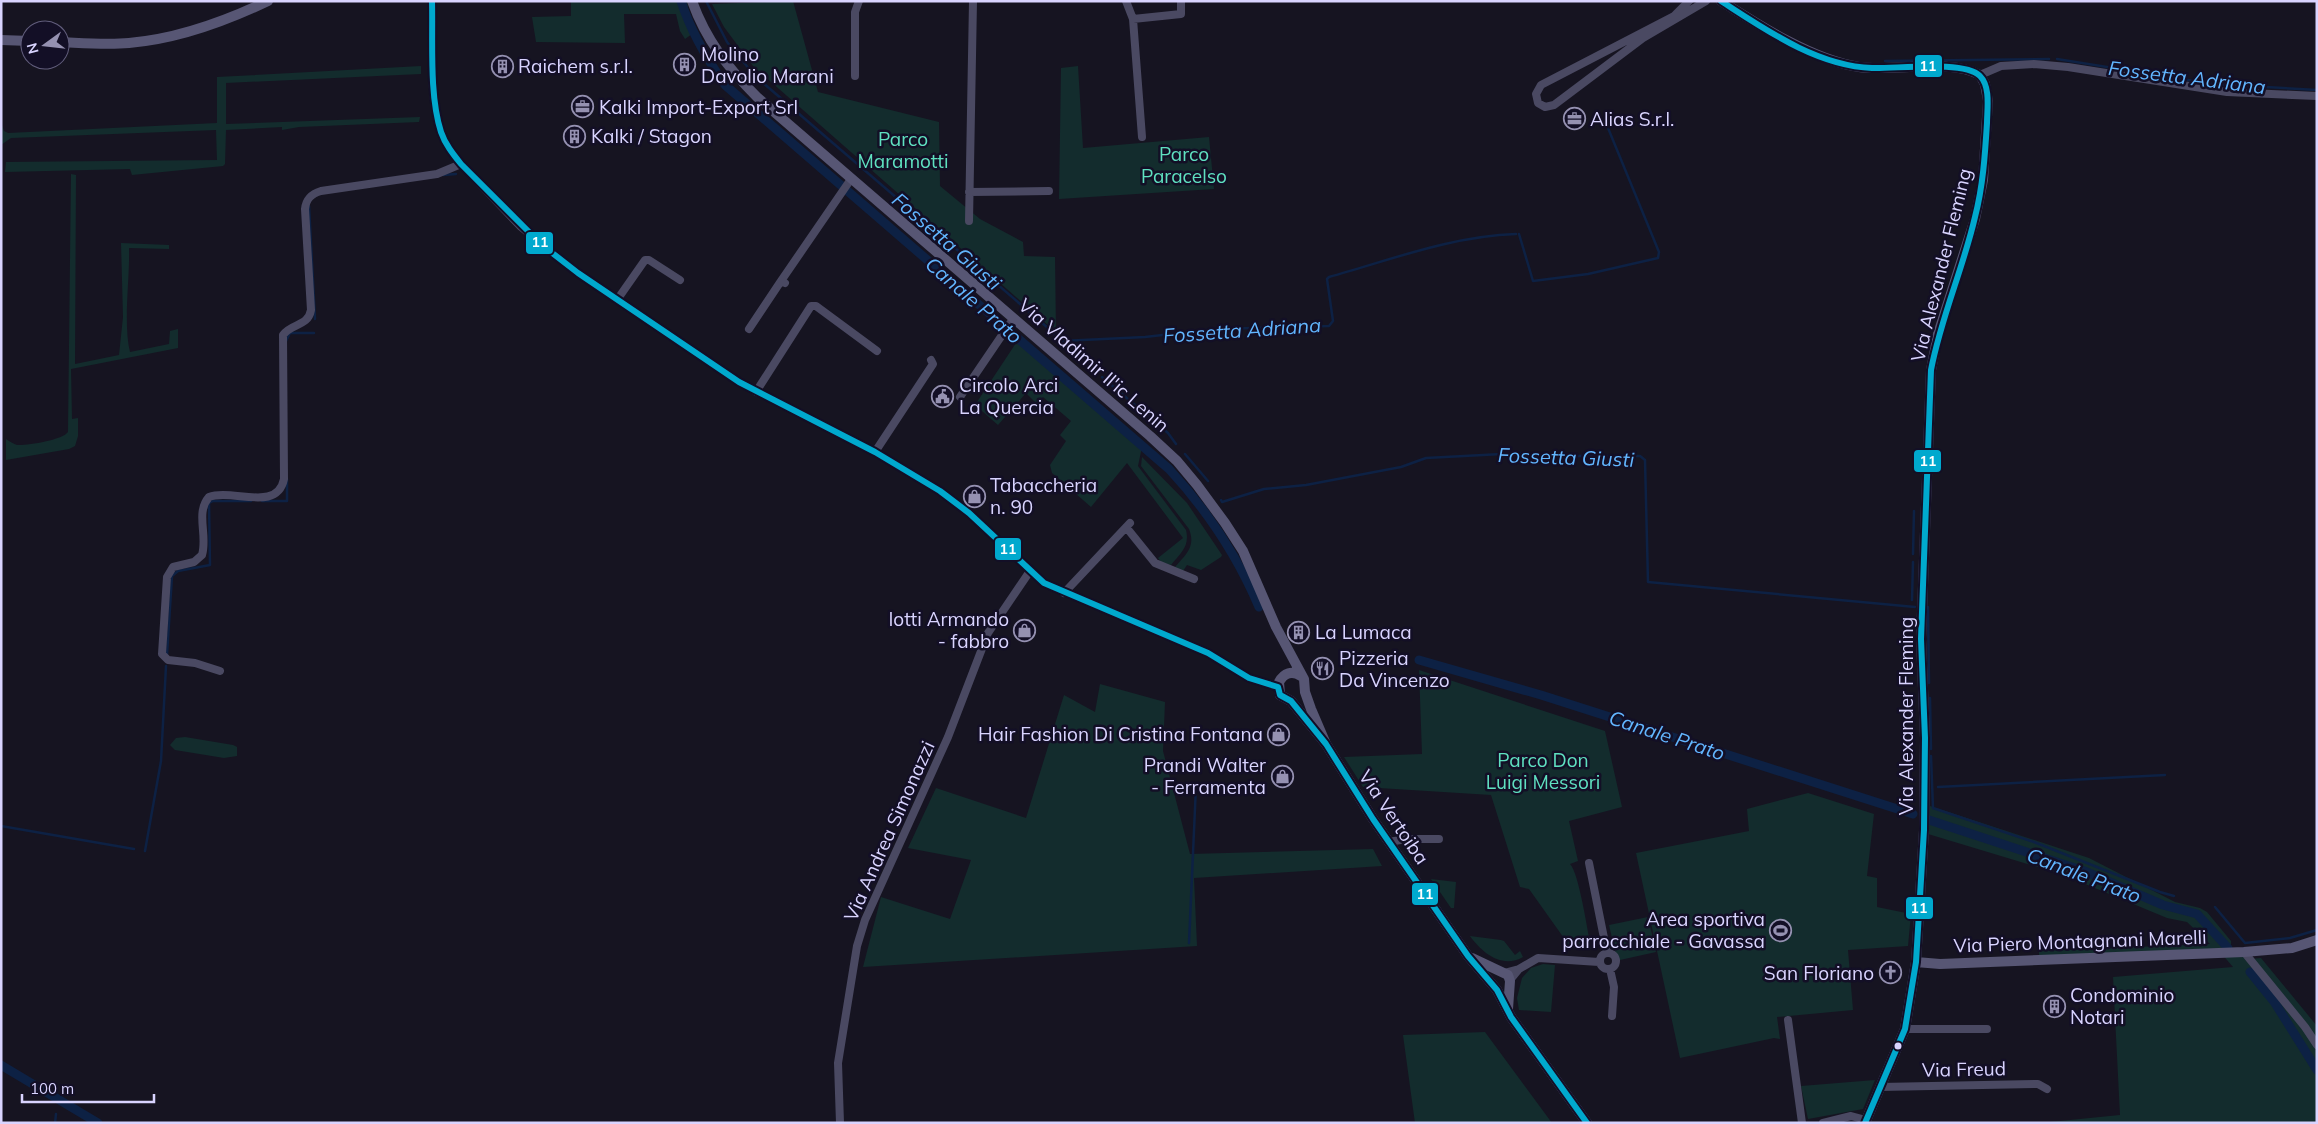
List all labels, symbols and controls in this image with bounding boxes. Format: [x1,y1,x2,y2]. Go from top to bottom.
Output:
north arrow [20,20,70,70]
text: N [22,41,43,56]
place label: Molino Davolio Marani [701,42,834,88]
building icon: Molino Davolio Marani [673,53,697,77]
building icon: Raichem s.r.l. [490,54,514,78]
place label: Raichem s.r.l. [518,54,633,78]
line badge: 11 [1914,54,1943,78]
water label: Fossetta Adriana [2107,55,2267,99]
text: 11 [1920,57,1936,75]
office icon: Kalki Import-Export Srl [571,95,595,119]
place label: Kalki Import-Export Srl [599,95,798,119]
office icon: Alias S.r.l. [1562,107,1586,131]
place label: Alias S.r.l. [1590,107,1674,131]
building icon: Kalki / Stagon [563,124,587,148]
place label: Kalki / Stagon [591,124,712,148]
park label: Parco Maramotti [858,127,948,173]
park label: Parco Paracelso [1141,142,1227,188]
street label: Via Alexander Fleming [1905,166,1977,364]
water label: Fossetta Giusti [887,187,1007,295]
line badge: 11 [525,231,554,255]
text: 11 [532,233,548,251]
water label: Canale Prato [920,251,1028,349]
street label: Via Vladimir Il'ic Lenin [1014,293,1174,437]
water label: Fossetta Adriana [1162,312,1322,348]
place label: Circolo Arci La Quercia [959,373,1058,419]
public building icon: Circolo Arci La Quercia [931,384,955,408]
water label: Fossetta Giusti [1497,442,1635,472]
line badge: 11 [1913,449,1942,473]
text: 11 [1920,452,1936,470]
place label: Tabaccheria n. 90 [990,473,1097,519]
shop icon: Tabaccheria n. 90 [962,484,986,508]
line badge: 11 [994,537,1022,561]
text: 11 [1000,540,1016,558]
place label: Iotti Armando - fabbro [888,607,1009,653]
street label: Via Alexander Fleming [1894,617,1918,815]
shop icon: Iotti Armando - fabbro [1013,618,1037,642]
building icon: La Lumaca [1287,620,1311,644]
place label: La Lumaca [1315,620,1412,644]
place label: Pizzeria Da Vincenzo [1339,646,1450,692]
restaurant icon: Pizzeria Da Vincenzo [1311,657,1335,681]
water label: Canale Prato [1606,705,1728,765]
place label: Hair Fashion Di Cristina Fontana [978,722,1263,746]
shop icon: Hair Fashion Di Cristina Fontana [1267,722,1291,746]
street label: Via Andrea Simonazzi [838,737,940,925]
park label: Parco Don Luigi Messori [1486,748,1600,794]
place label: Prandi Walter - Ferramenta [1144,753,1266,799]
shop icon: Prandi Walter - Ferramenta [1270,764,1294,788]
street label: Via Vertoiba [1354,765,1434,869]
water label: Canale Prato [2023,842,2145,908]
line badge: 11 [1411,882,1439,906]
text: 11 [1417,885,1433,903]
line badge: 11 [1905,896,1934,920]
text: 11 [1911,899,1927,917]
place label: Area sportiva parrocchiale - Gavassa [1562,907,1765,953]
sports icon: Area sportiva parrocchiale - Gavassa [1769,918,1793,942]
street label: Via Piero Montagnani Marelli [1953,925,2207,957]
place label: San Floriano [1764,961,1874,985]
church icon: San Floriano [1878,961,1902,985]
place label: Condominio Notari [2070,983,2174,1029]
building icon: Condominio Notari [2042,994,2066,1018]
unlabelled marker [1893,1041,1903,1051]
street label: Via Freud [1922,1056,2006,1082]
scale bar [22,1072,155,1104]
text: 100 m [30,1079,74,1098]

